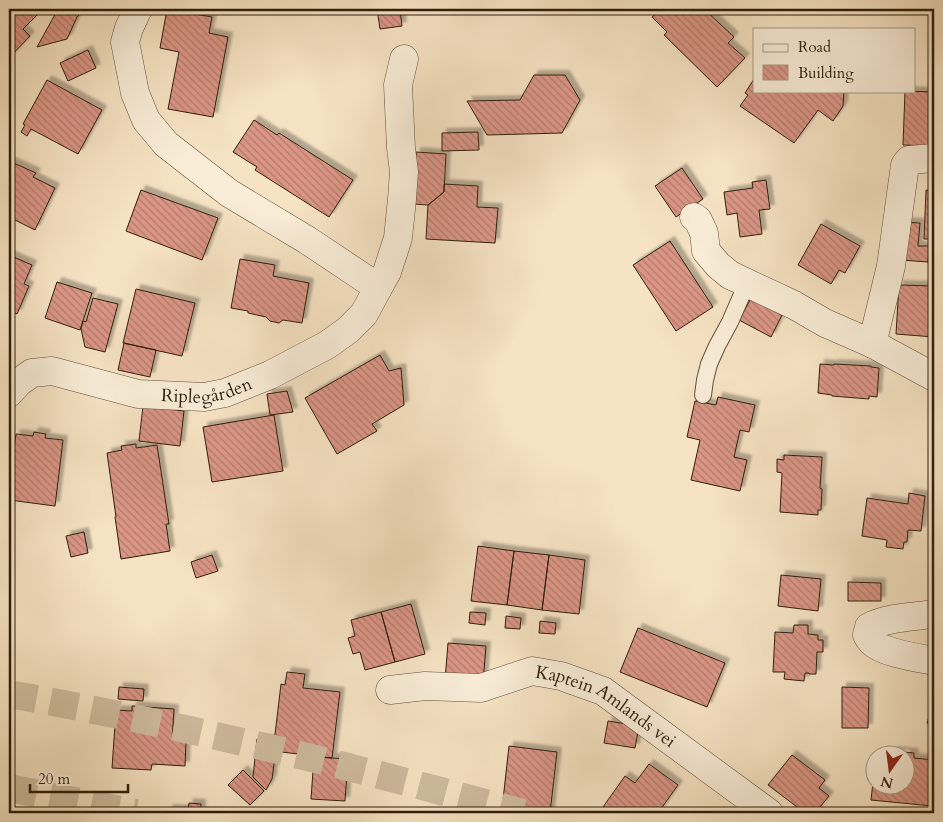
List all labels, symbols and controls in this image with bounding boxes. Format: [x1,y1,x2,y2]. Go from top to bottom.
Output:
legend [753,28,916,92]
text: Road [798,37,831,57]
text: Building [798,63,854,83]
street label: Riplegården [160,371,256,410]
street label: Kaptein Amlands vei [534,660,681,754]
north arrow [866,744,916,794]
scale bar [30,762,128,794]
text: 20 m [38,769,70,789]
text: N [879,771,895,793]

